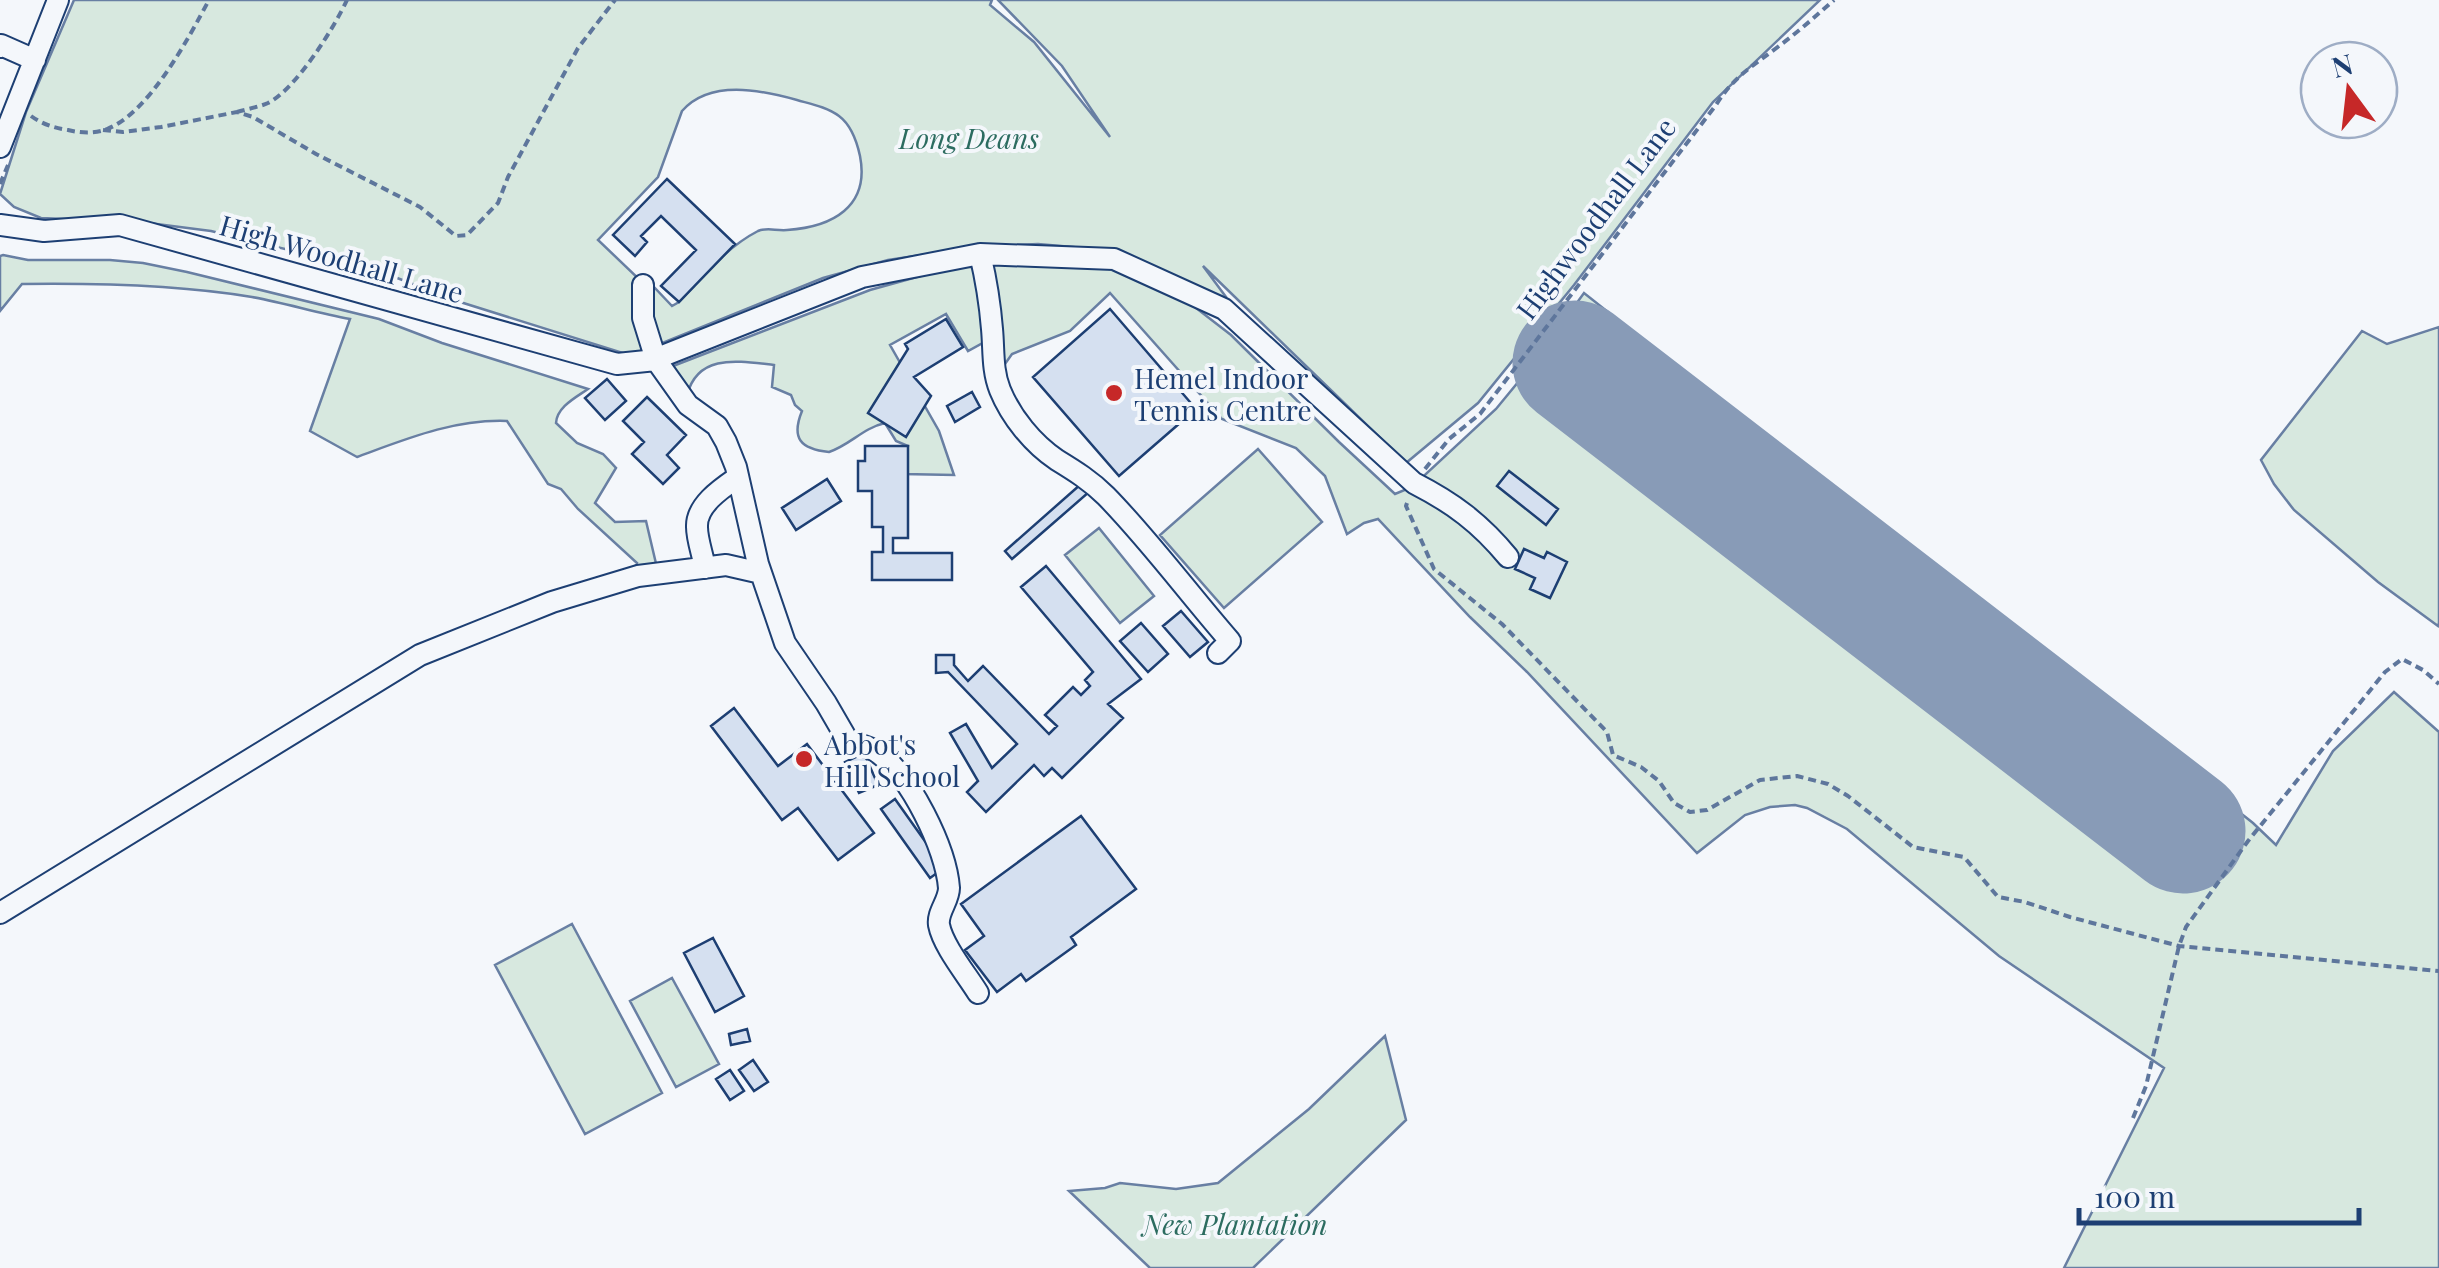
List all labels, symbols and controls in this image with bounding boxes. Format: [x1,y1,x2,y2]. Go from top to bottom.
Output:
north arrow [2299,40,2399,140]
text: N [2328,44,2357,85]
street label: Highwoodhall Lane [1507,110,1683,326]
park label: Long Deans [898,119,1039,156]
street label: High Woodhall Lane [216,206,468,310]
place label: Hemel Indoor Tennis Centre [1134,359,1312,428]
marker: Hemel Indoor Tennis Centre [1103,382,1125,404]
place label: Abbot's Hill School [823,725,960,794]
marker: Abbot's Hill School [793,748,815,770]
scale bar [2079,1163,2359,1225]
text: 100 m [2094,1176,2176,1216]
park label: New Plantation [1139,1205,1328,1242]

